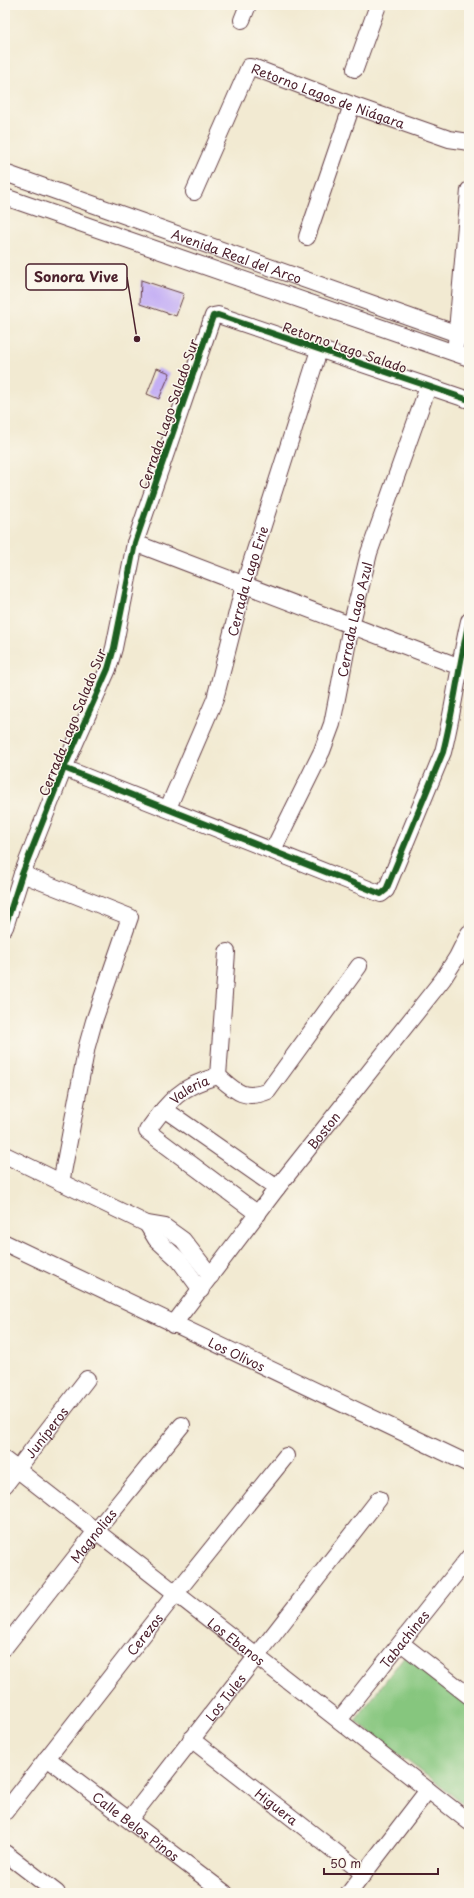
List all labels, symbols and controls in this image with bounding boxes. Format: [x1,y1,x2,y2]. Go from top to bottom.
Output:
street label: Retorno Lagos de Niágara [249,58,408,133]
street label: Avenida Real del Arco [169,224,305,287]
callout: Sonora Vive [26,264,127,290]
text: Sonora Vive [34,266,119,287]
street label: Retorno Lago Salado [280,317,410,377]
street label: Cerrada Lago Salado Sur [133,335,203,492]
street label: Cerrada Lago Erie [222,523,272,638]
street label: Cerrada Lago Azul [332,560,376,679]
street label: Cerrada Lago Salado Sur [34,644,111,799]
street label: Valeria [165,1070,212,1108]
street label: Boston [302,1107,344,1153]
street label: Los Olivos [205,1332,269,1375]
street label: Juníperos [20,1402,72,1462]
street label: Magnolias [65,1504,120,1566]
street label: Tabachines [375,1606,433,1672]
street label: Cerezos [122,1609,167,1659]
street label: Los Ebanos [204,1612,269,1669]
street label: Los Tules [200,1669,249,1725]
street label: Higuera [251,1783,302,1829]
street label: Calle Belos Pinos [89,1787,184,1865]
scale bar [324,1850,438,1876]
text: 50 m [330,1854,361,1872]

